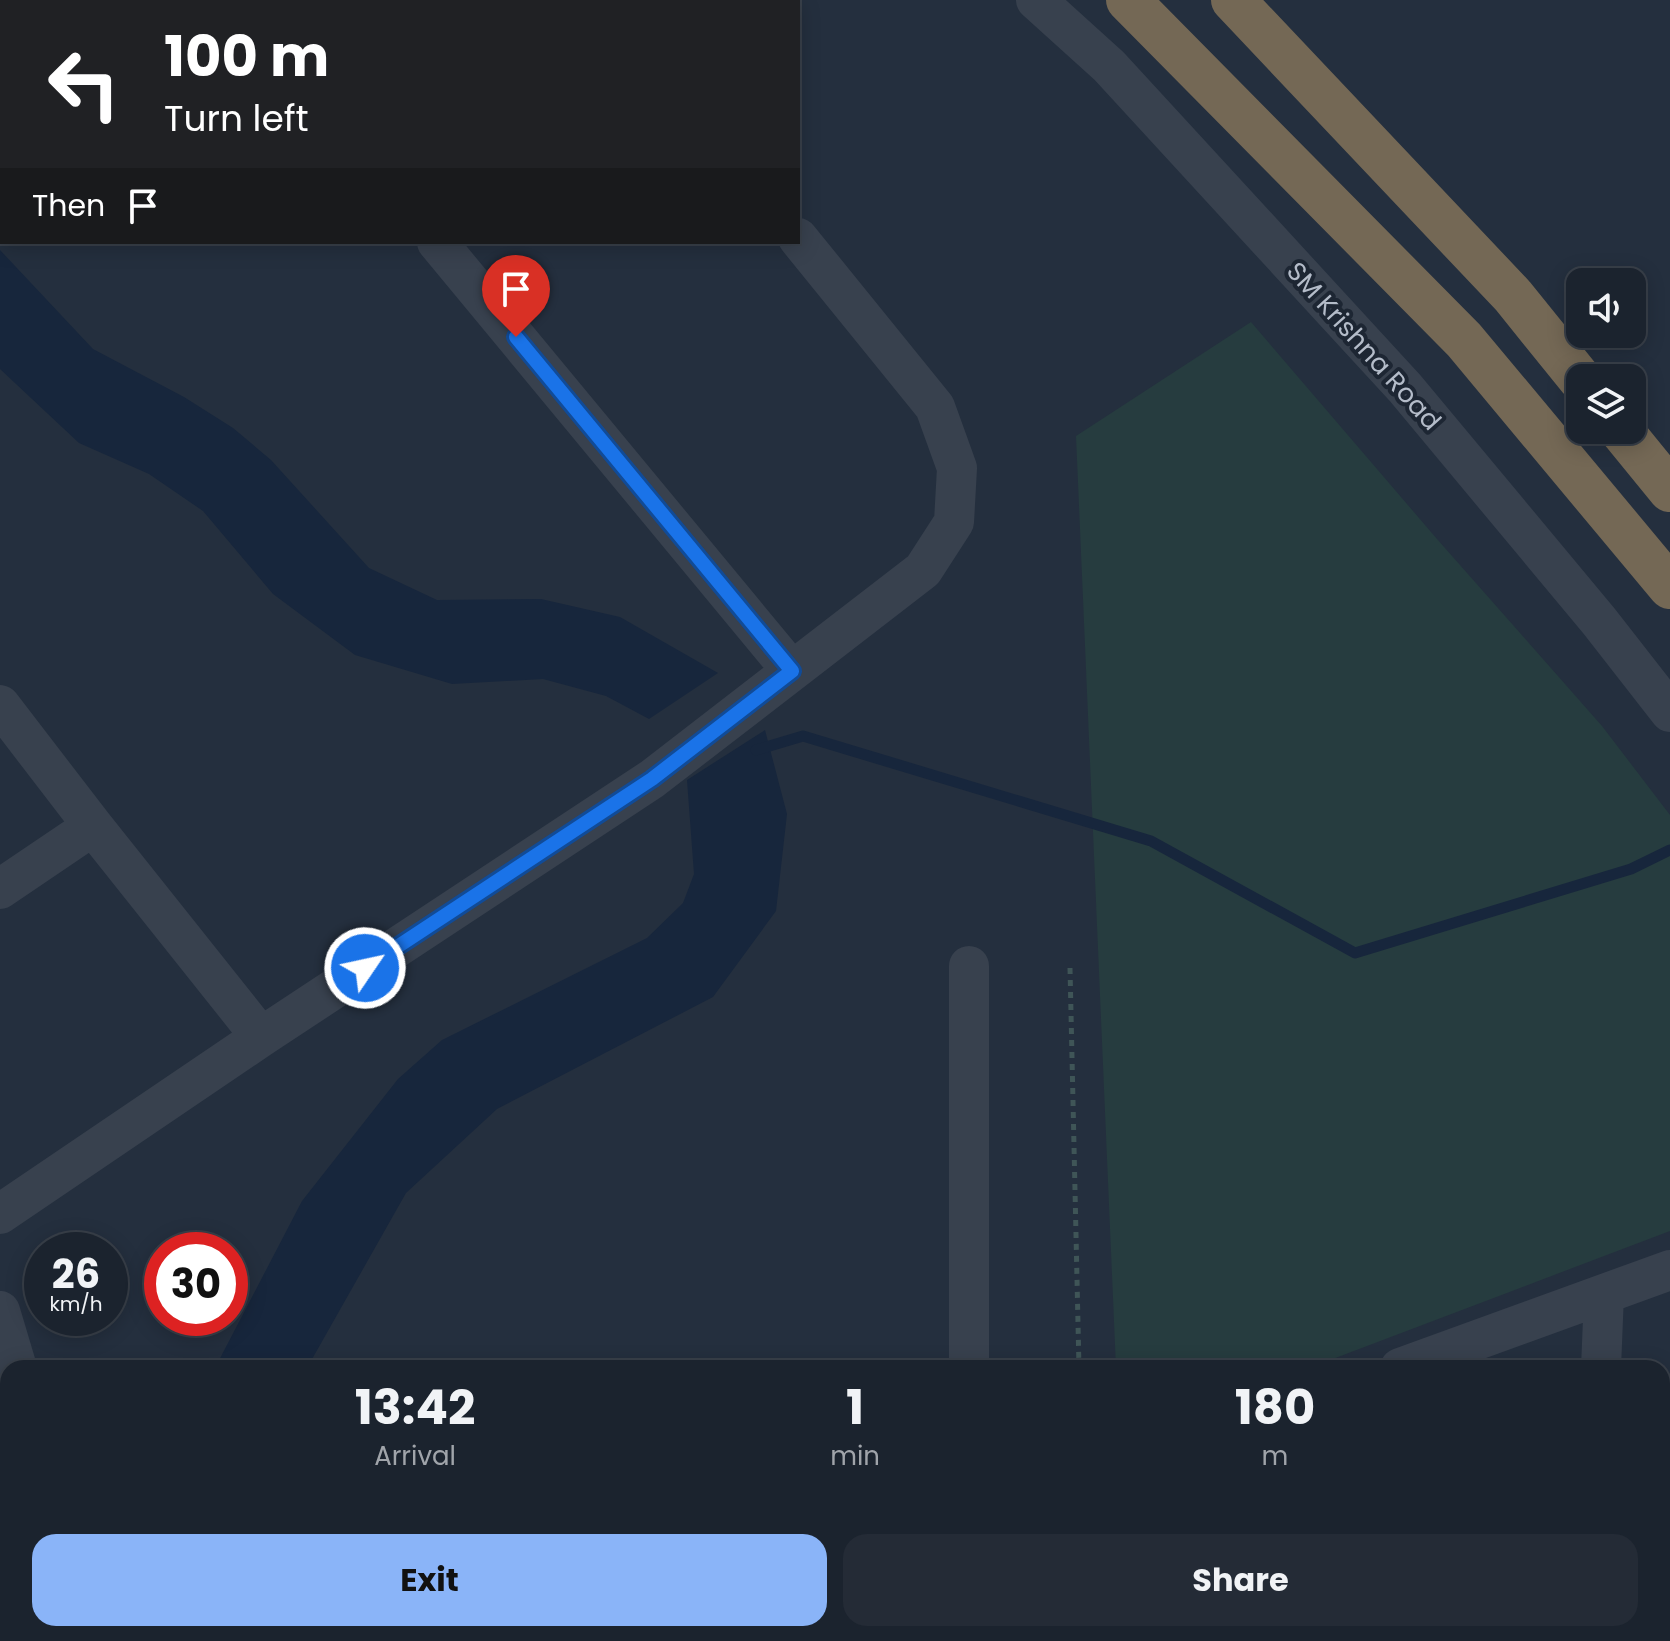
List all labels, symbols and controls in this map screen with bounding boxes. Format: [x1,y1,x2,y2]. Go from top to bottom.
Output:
text: 100 m [164,17,329,96]
icon: left [32,32,136,136]
text: Turn left [164,93,309,144]
text: Then [32,184,105,227]
icon: arrive [121,184,165,228]
street label: SM Krishna Road [1279,254,1449,438]
pin [482,255,550,337]
icon: arrive [494,267,538,311]
map controls [1566,268,1646,444]
button: sound [1566,268,1646,348]
button: layers [1566,364,1646,444]
position arrow [323,926,407,1010]
speed limit sign: 30 [144,1232,248,1336]
text: 26 [52,1246,100,1302]
text: km/h [49,1290,103,1318]
text: 13:42 [355,1374,475,1441]
text: 1 [846,1374,864,1441]
text: 180 [1235,1374,1315,1441]
text: Arrival [374,1438,456,1474]
text: min [830,1438,880,1474]
text: m [1262,1438,1288,1474]
button: Exit [32,1534,827,1626]
button: Share [843,1534,1638,1626]

